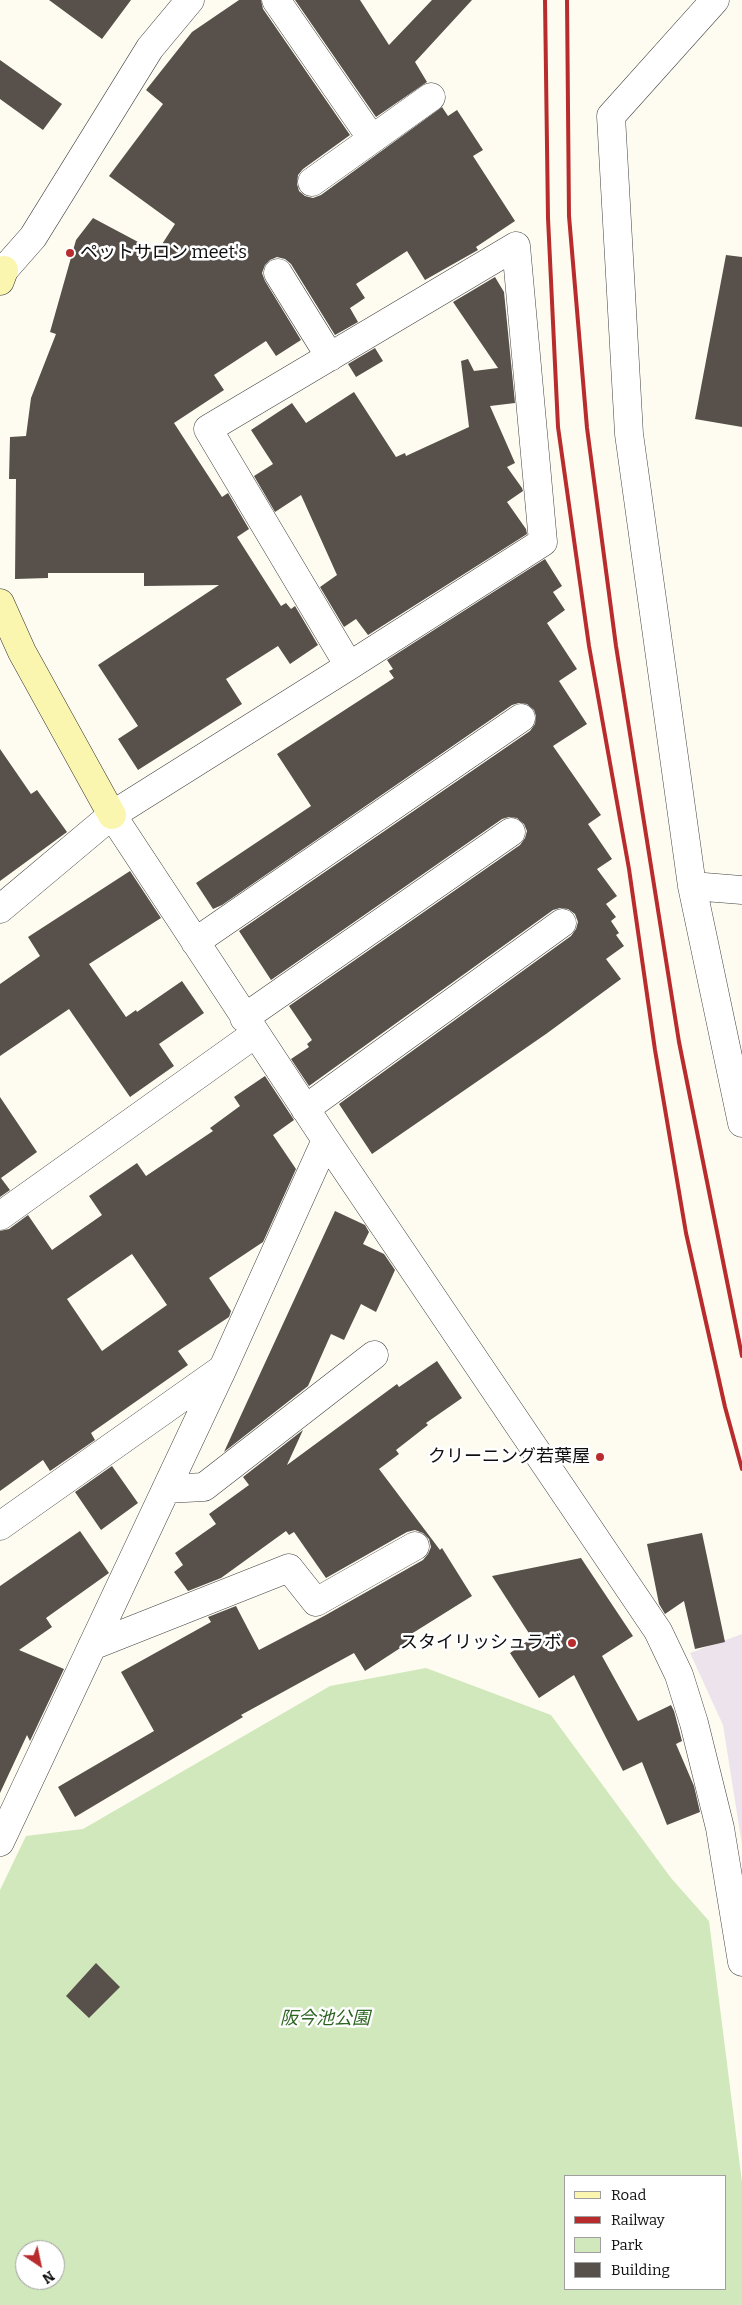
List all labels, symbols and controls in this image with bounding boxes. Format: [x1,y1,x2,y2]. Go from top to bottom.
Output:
place label: ペットサロン meet's [80,242,247,264]
marker: ペットサロン meet's [64,247,76,259]
place label: クリーニング若葉屋 [428,1446,590,1468]
marker: クリーニング若葉屋 [594,1451,606,1463]
place label: スタイリッシュラボ [400,1632,562,1654]
marker: スタイリッシュラボ [566,1637,578,1649]
park label: 阪今池公園 [280,2008,370,2030]
legend [564,2175,727,2290]
text: Road [611,2186,646,2204]
text: Railway [611,2211,665,2229]
text: Park [611,2236,643,2254]
north arrow [15,2240,65,2290]
text: Building [611,2261,670,2279]
text: N [39,2267,57,2287]

